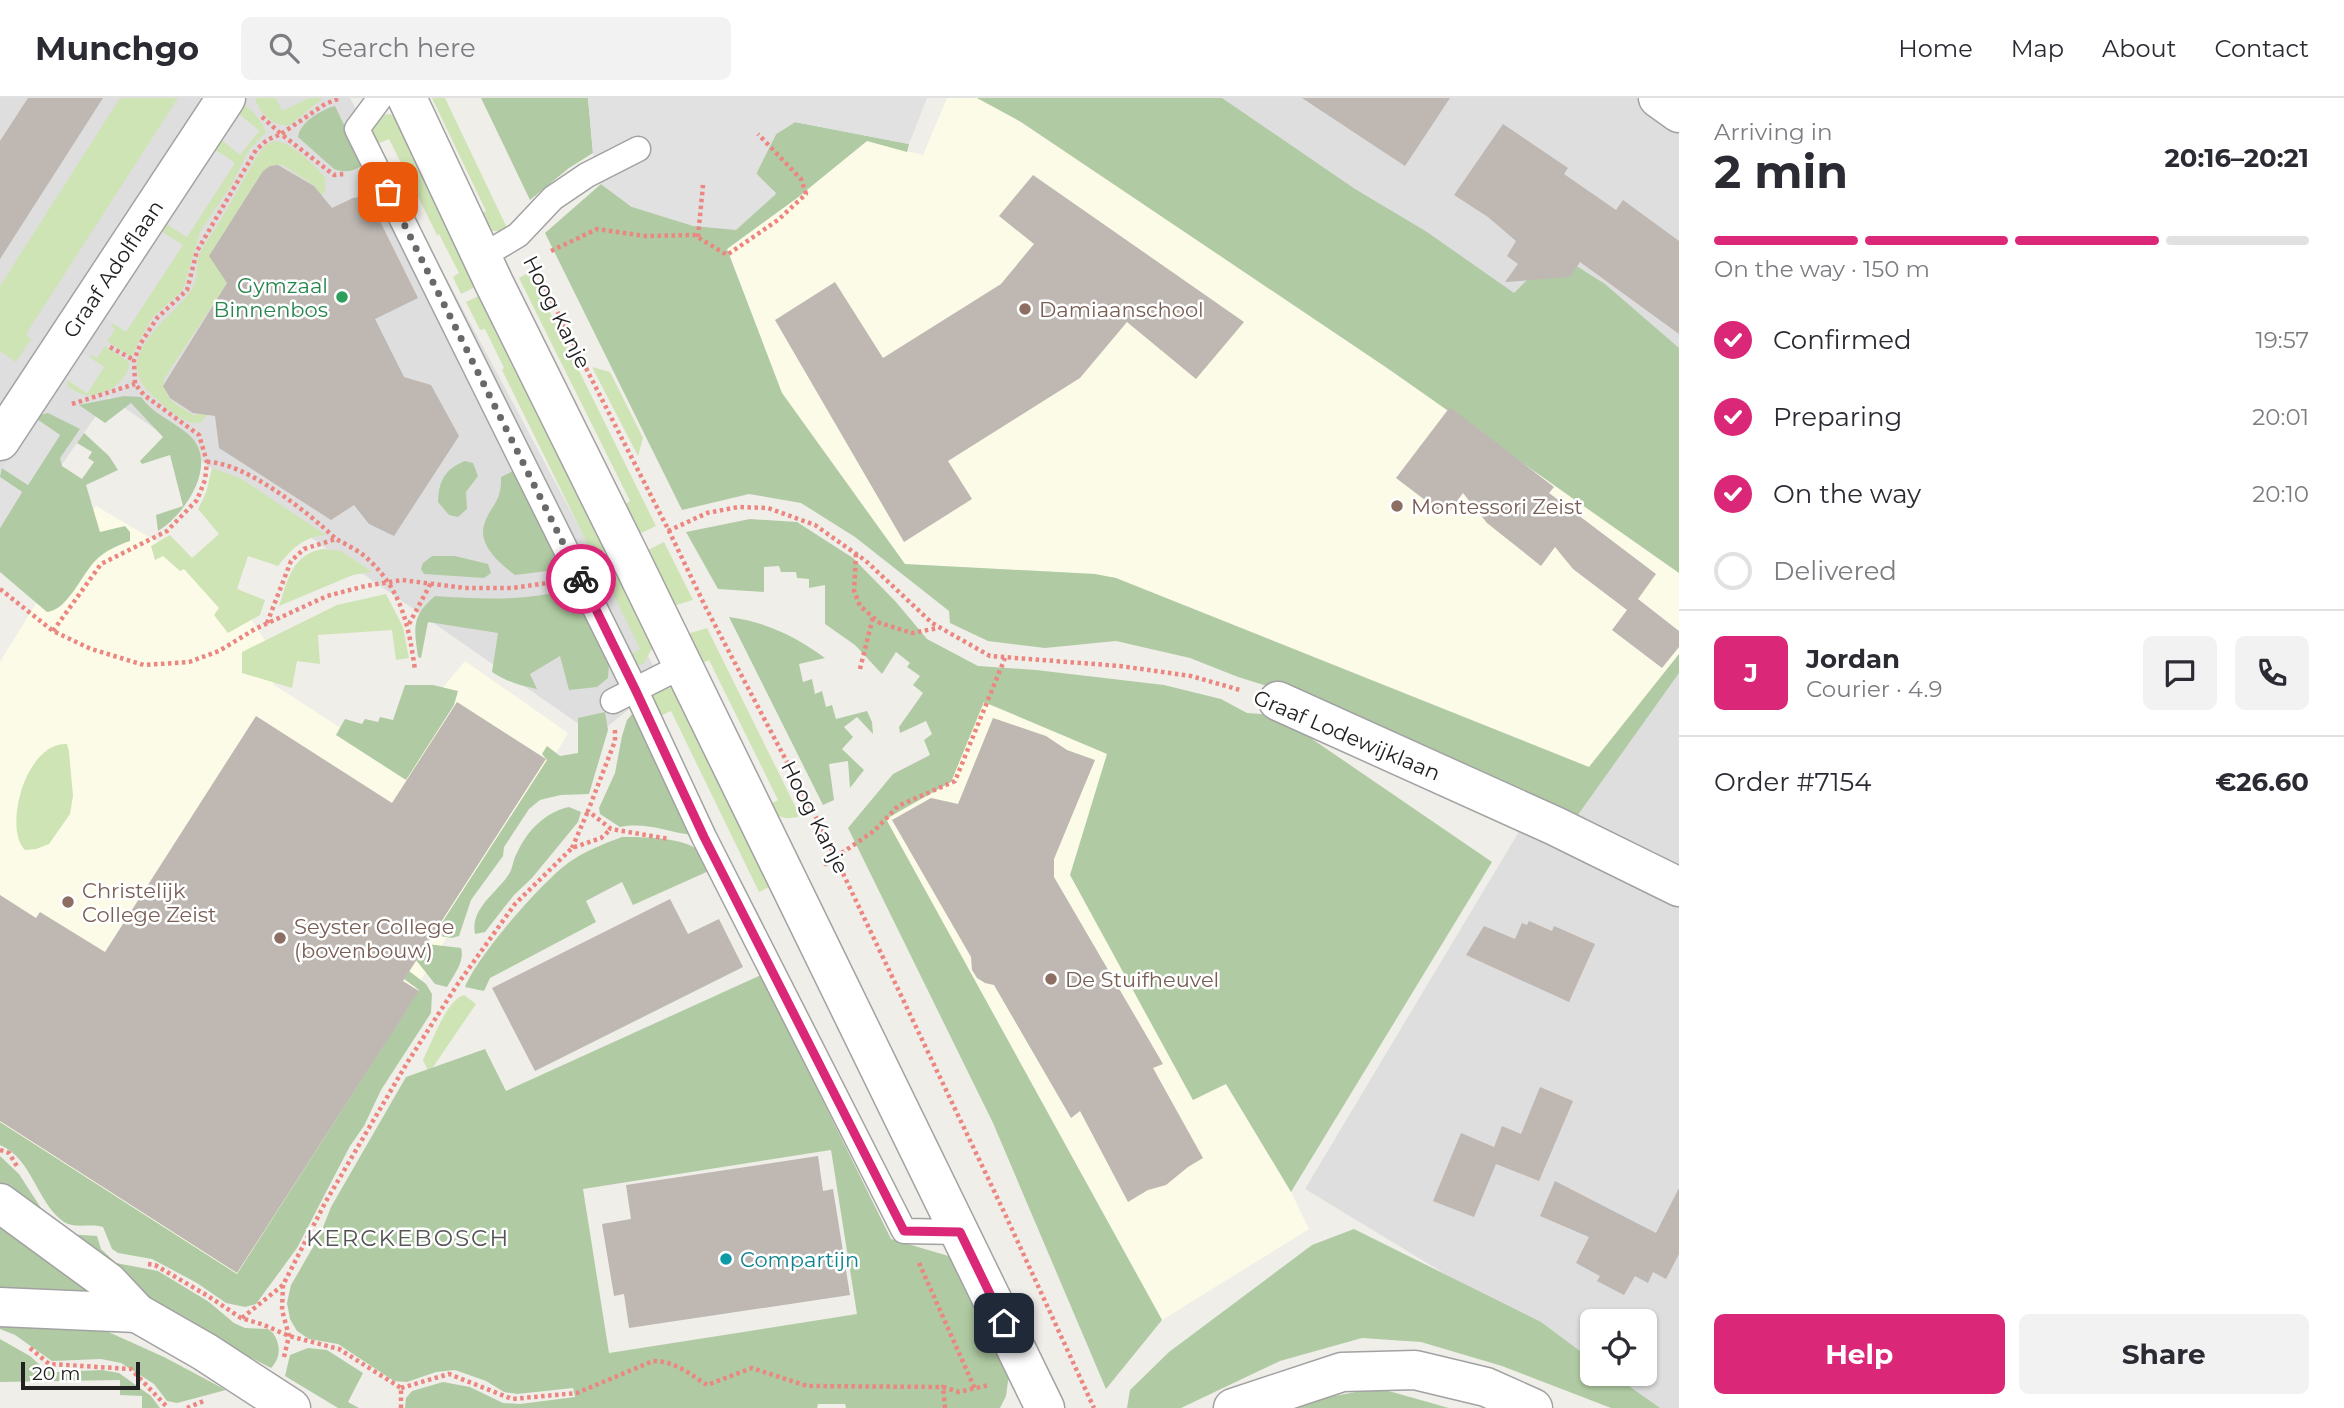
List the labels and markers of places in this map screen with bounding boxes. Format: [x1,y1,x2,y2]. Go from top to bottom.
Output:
pin [358,162,418,222]
place label: Gymzaal Binnenbos [214,273,328,322]
marker: Gymzaal Binnenbos [334,289,350,305]
place label: Damiaanschool [1039,297,1204,322]
marker: Damiaanschool [1017,301,1033,317]
place label: Montessori Zeist [1411,494,1583,519]
marker: Montessori Zeist [1389,498,1405,514]
place label: Christelijk College Zeist [82,878,217,927]
marker: Christelijk College Zeist [60,894,76,910]
place label: Seyster College (bovenbouw) [294,914,454,963]
marker: Seyster College (bovenbouw) [272,930,288,946]
place label: De Stuifheuvel [1065,967,1219,992]
marker: De Stuifheuvel [1043,971,1059,987]
place label: Compartijn [740,1247,859,1272]
marker: Compartijn [718,1251,734,1267]
pin [974,1293,1034,1353]

